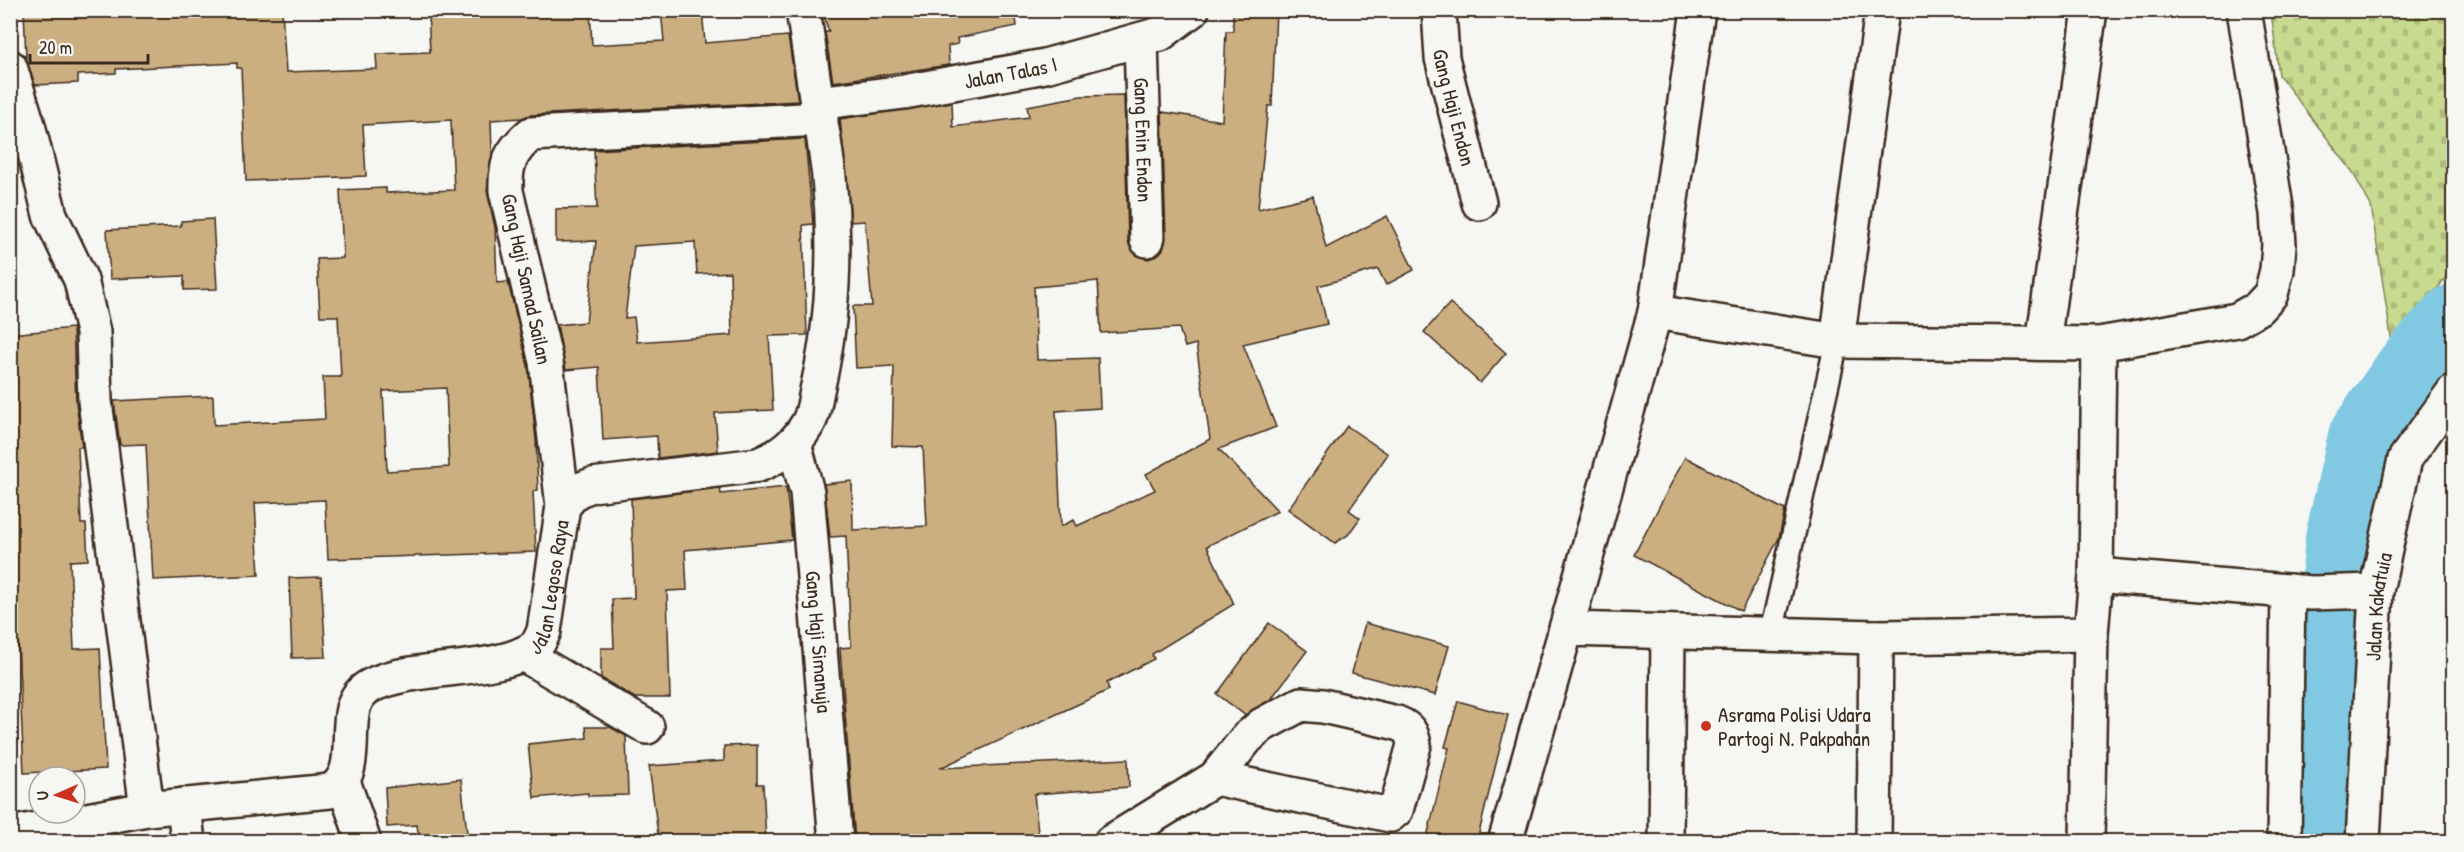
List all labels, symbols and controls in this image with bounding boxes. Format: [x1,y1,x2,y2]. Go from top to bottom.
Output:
scale bar [30,27,148,65]
text: 20 m [39,35,72,60]
street label: Gang Haji Endon [1427,48,1483,169]
street label: Jalan Talas I [962,49,1060,95]
street label: Gang Enin Endon [1128,77,1160,203]
street label: Gang Haji Samad Sailan [495,191,559,367]
street label: Jalan Legoso Raya [523,518,575,661]
street label: Jalan Kakatuia [2358,550,2399,661]
street label: Gang Haji Simanuja [799,570,840,714]
place label: Asrama Polisi Udara Partogi N. Pakpahan [1718,700,1871,753]
marker: Asrama Polisi Udara Partogi N. Pakpahan [1699,719,1713,733]
north arrow [27,765,87,825]
text: U [31,791,53,801]

